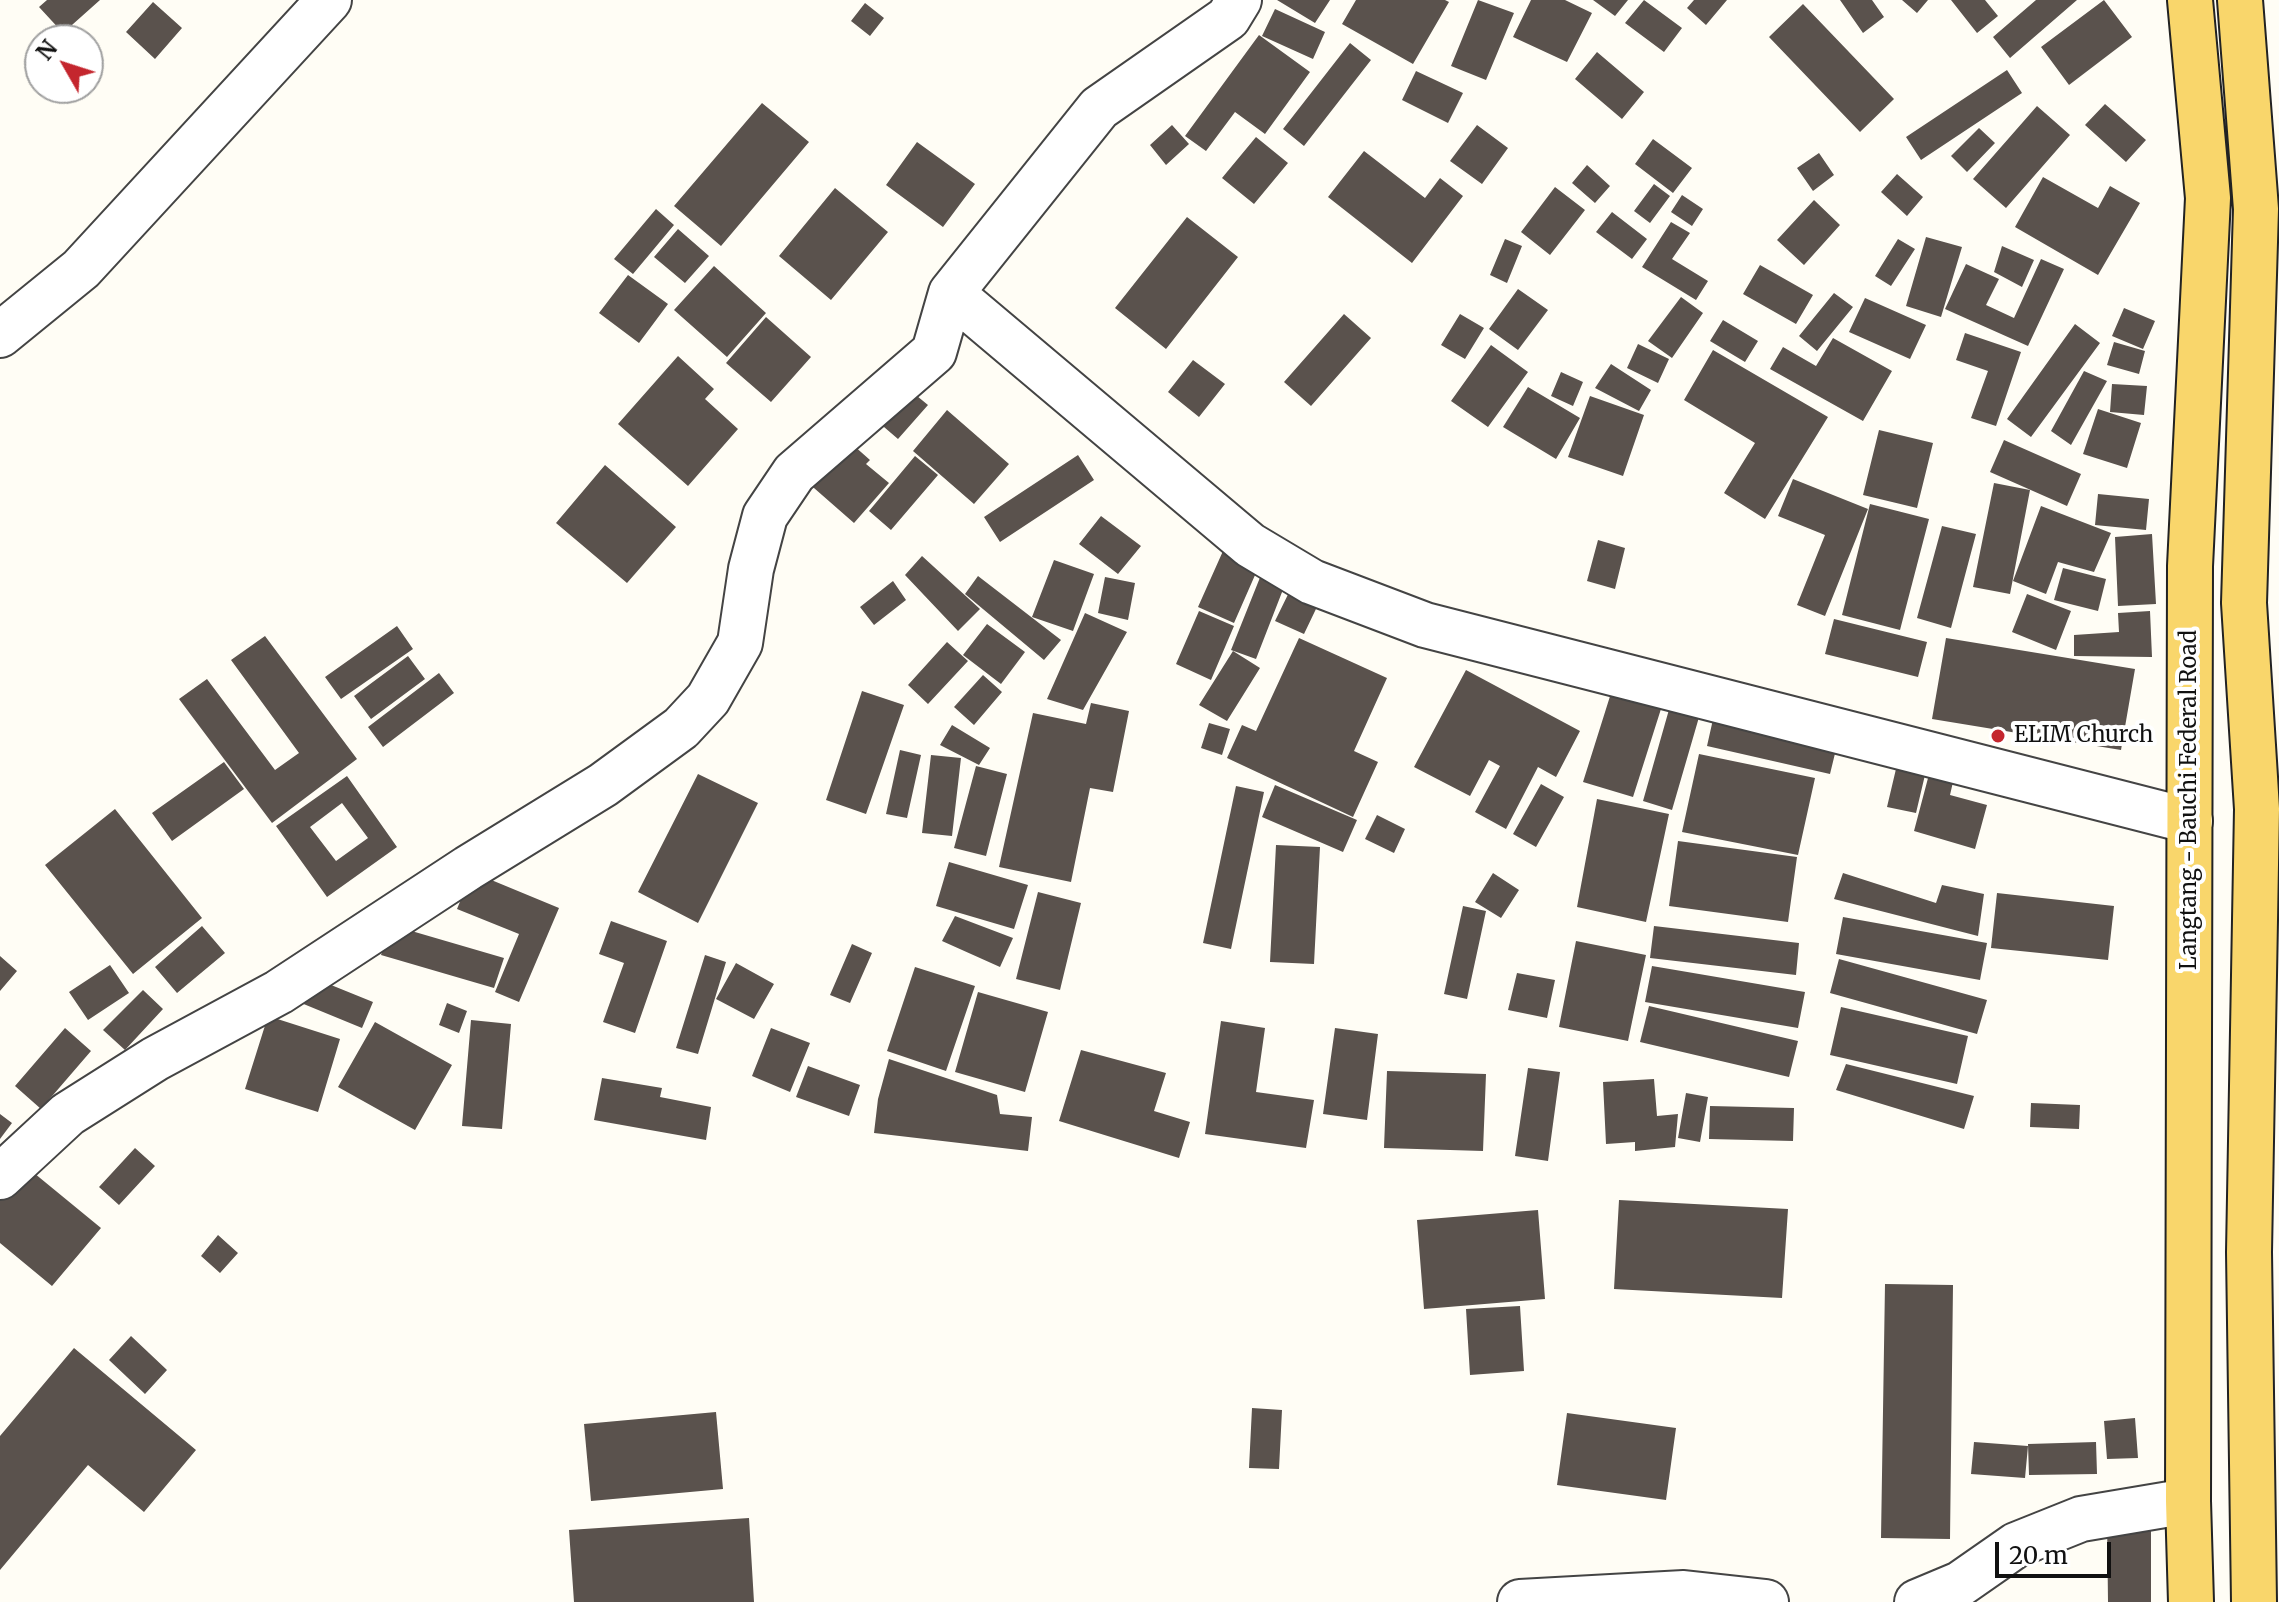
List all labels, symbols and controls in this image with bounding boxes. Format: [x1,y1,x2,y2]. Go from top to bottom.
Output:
north arrow [24,24,104,104]
text: N [31,35,63,66]
street label: Langtang - Bauchi Federal Road [2177,630,2203,970]
place label: ELIM Church [2014,723,2153,749]
marker: ELIM Church [1989,727,2007,745]
scale bar [1999,1526,2115,1576]
text: 20 m [2009,1540,2068,1571]

